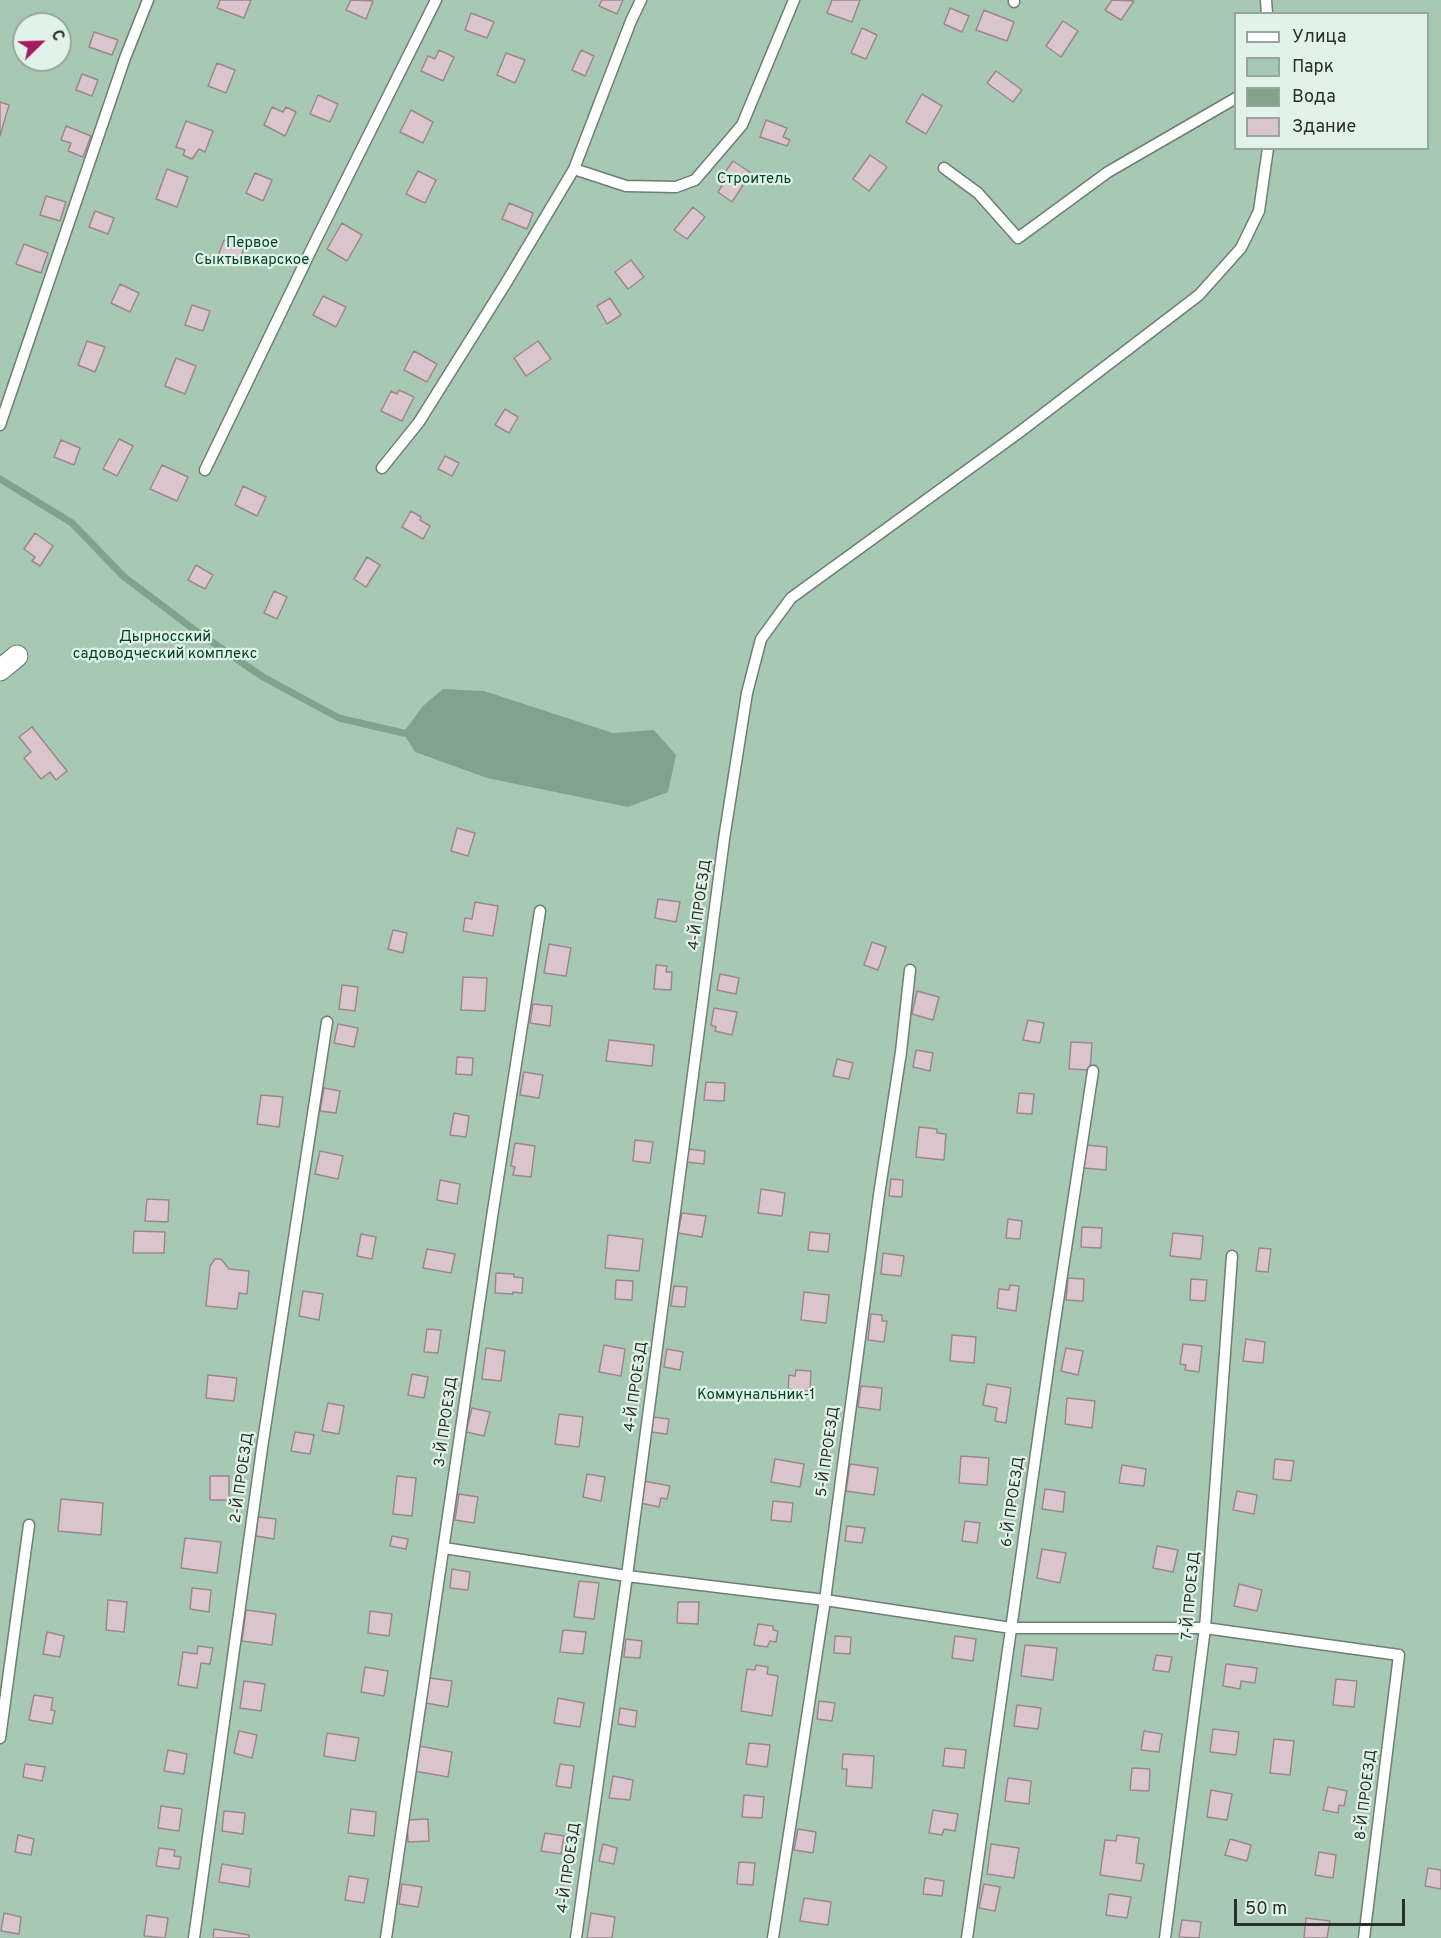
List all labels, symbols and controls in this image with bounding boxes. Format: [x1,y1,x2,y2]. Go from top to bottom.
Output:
north arrow [12,12,72,72]
legend [1234,12,1429,150]
text: Улица [1292,26,1346,49]
text: С [46,27,68,44]
text: Парк [1292,56,1334,79]
text: Вода [1292,86,1336,109]
text: Здание [1292,116,1356,139]
park label: Строитель [717,171,791,189]
park label: Первое Сыктывкарское [195,235,309,270]
park label: Дырносский садоводческий комплекс [73,629,257,664]
street label: 4-Й ПРОЕЗД [686,859,716,951]
street label: 4-Й ПРОЕЗД [622,1341,652,1433]
street label: 3-Й ПРОЕЗД [432,1376,462,1468]
park label: Коммунальник-1 [697,1387,815,1405]
street label: 5-Й ПРОЕЗД [814,1406,844,1498]
street label: 2-Й ПРОЕЗД [228,1432,258,1524]
street label: 6-Й ПРОЕЗД [999,1456,1029,1548]
street label: 7-Й ПРОЕЗД [1179,1551,1205,1641]
street label: 8-Й ПРОЕЗД [1353,1749,1381,1841]
street label: 4-Й ПРОЕЗД [555,1822,585,1914]
scale bar [1237,1887,1408,1925]
text: 50 m [1245,1898,1287,1921]

